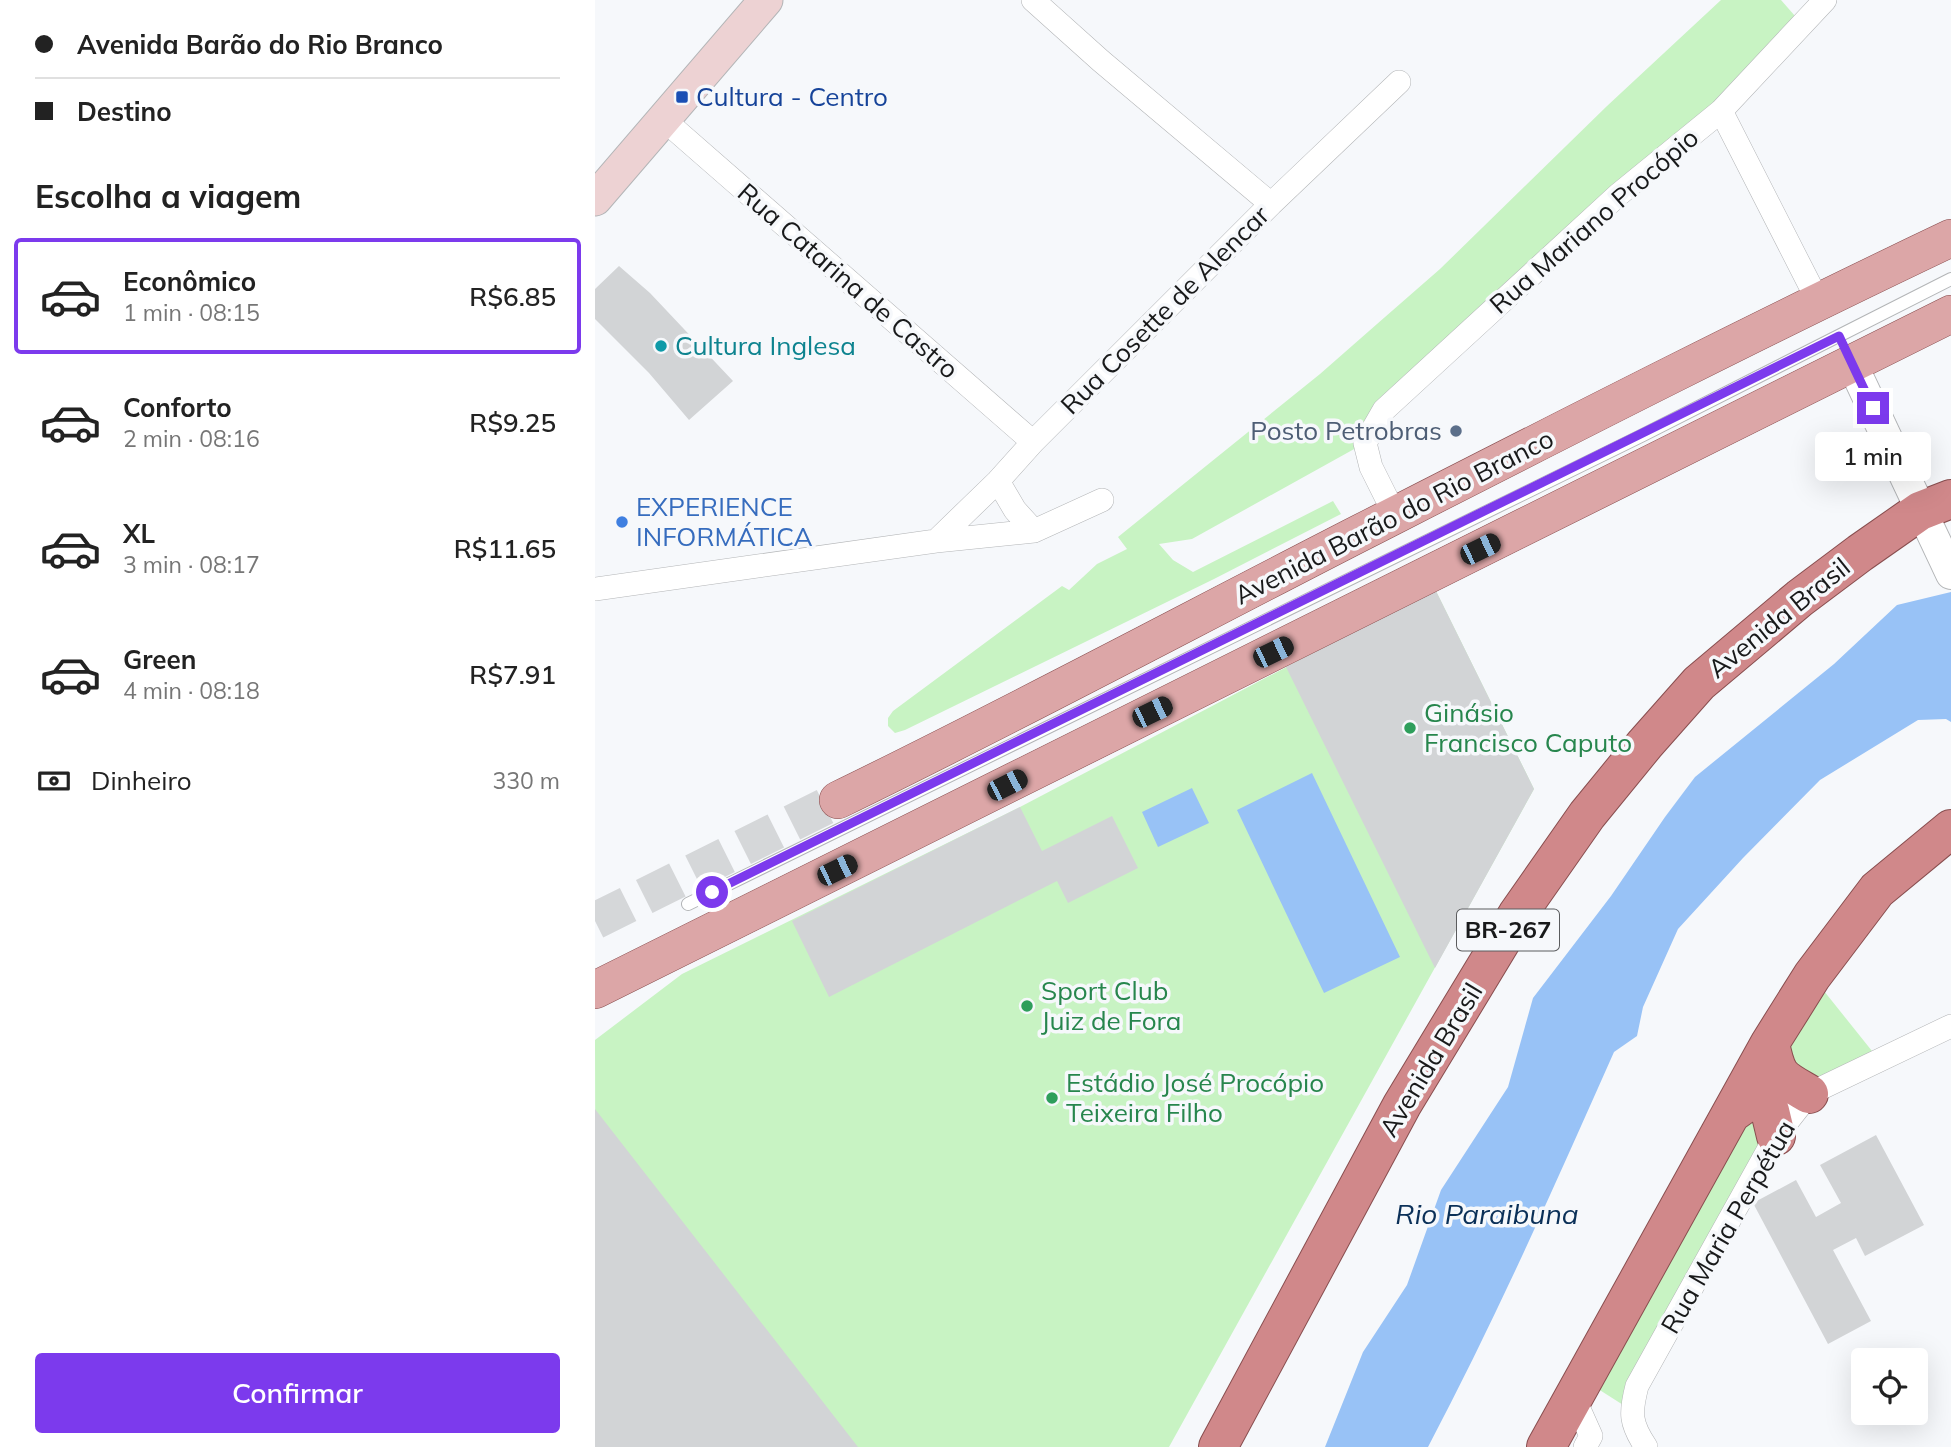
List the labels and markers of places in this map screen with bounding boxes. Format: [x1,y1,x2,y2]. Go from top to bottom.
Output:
place label: Cultura - Centro [696,80,888,113]
marker: Cultura - Centro [674,89,690,105]
place label: Cultura Inglesa [675,329,856,362]
marker: Cultura Inglesa [653,338,669,354]
place label: Posto Petrobras [1250,414,1442,447]
marker: Posto Petrobras [1448,423,1464,439]
place label: EXPERIENCE INFORMÁTICA [636,490,813,553]
marker: EXPERIENCE INFORMÁTICA [614,514,630,530]
place label: Ginásio Francisco Caputo [1424,696,1632,759]
marker: Ginásio Francisco Caputo [1402,720,1418,736]
place label: Sport Club Juiz de Fora [1041,974,1181,1037]
marker: Sport Club Juiz de Fora [1019,998,1035,1014]
place label: Estádio José Procópio Teixeira Filho [1066,1066,1324,1129]
marker: Estádio José Procópio Teixeira Filho [1044,1090,1060,1106]

